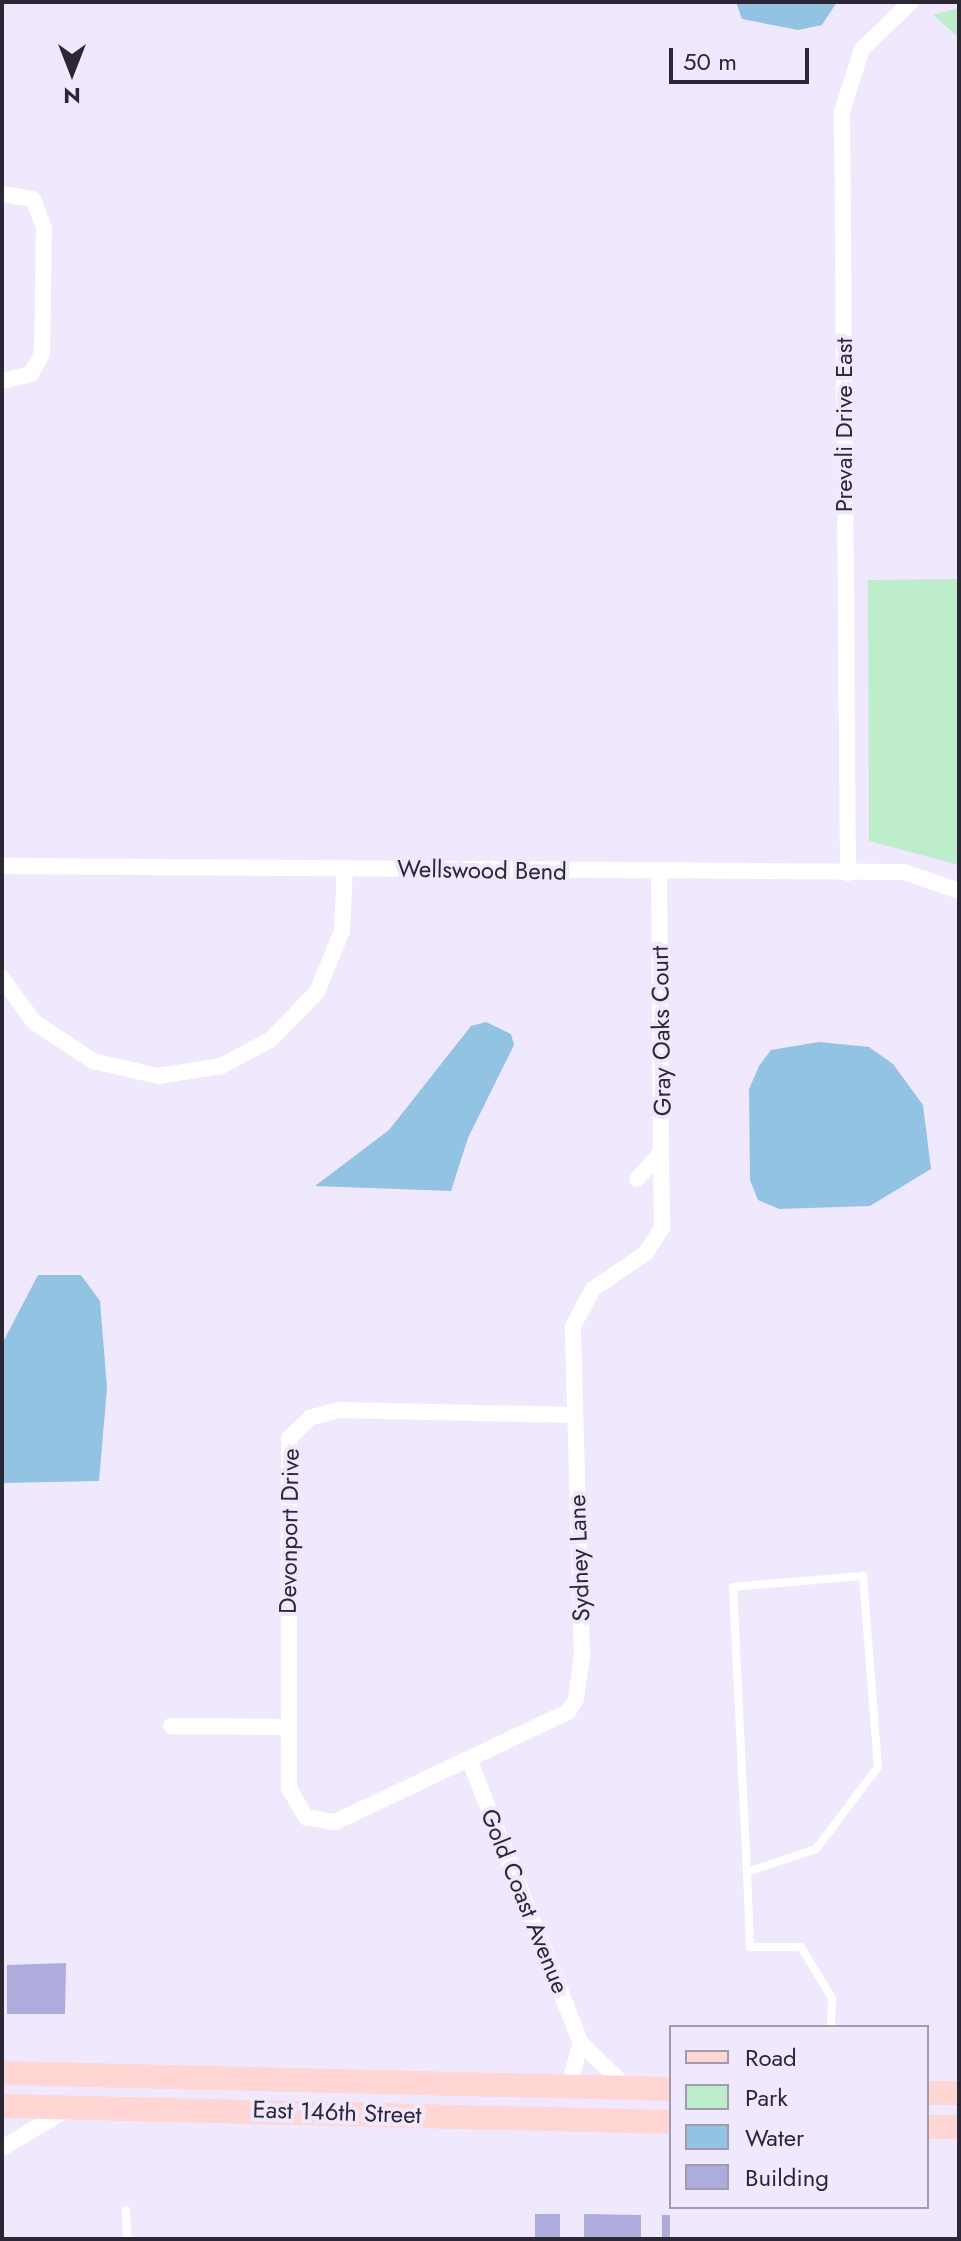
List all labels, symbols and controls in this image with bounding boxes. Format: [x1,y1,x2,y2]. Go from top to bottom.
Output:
north arrow [32,32,112,112]
scale bar [673,32,813,82]
text: 50 m [683,44,737,79]
text: N [63,80,81,112]
street label: Prevali Drive East [830,338,858,512]
street label: Wellswood Bend [397,854,567,886]
street label: Gray Oaks Court [645,946,677,1116]
street label: Devonport Drive [273,1448,305,1614]
street label: Sydney Lane [562,1494,596,1622]
street label: Gold Coast Avenue [475,1804,575,1998]
legend [669,2025,929,2209]
text: Road [745,2040,797,2075]
text: Park [745,2080,788,2115]
street label: East 146th Street [252,2095,422,2129]
text: Water [745,2120,804,2155]
text: Building [745,2160,829,2195]

